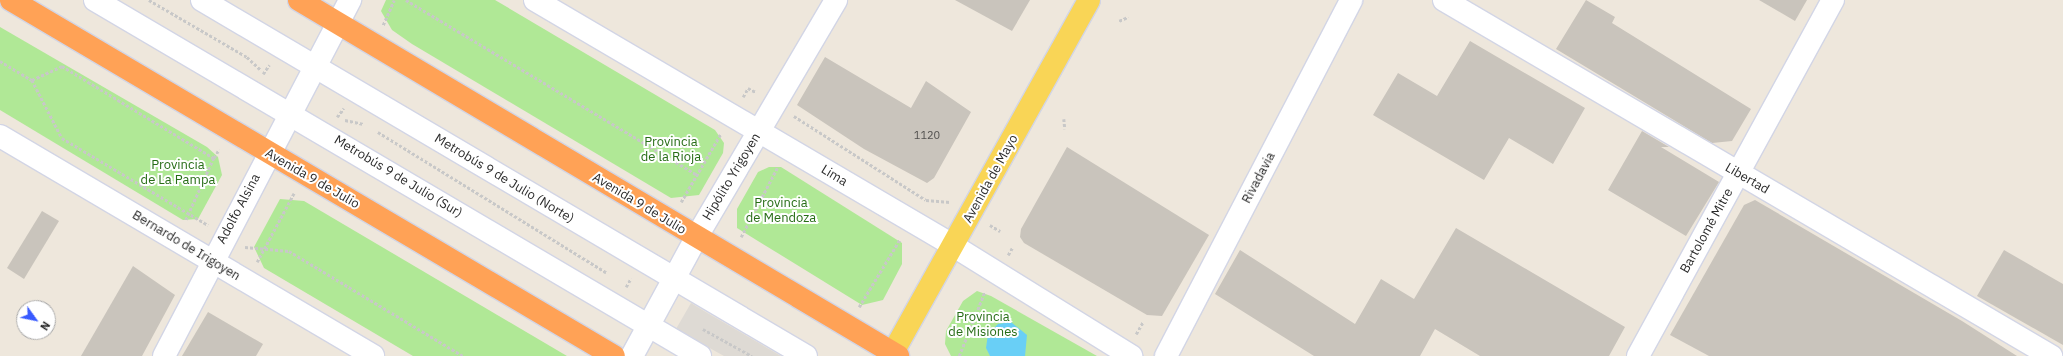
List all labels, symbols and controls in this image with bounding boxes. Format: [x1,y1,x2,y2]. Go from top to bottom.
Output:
house number: 1120 [914,128,940,142]
street label: Metrobús 9 de Julio (Norte) [431,131,577,227]
street label: Hipólito Yrigoyen [700,131,764,223]
street label: Avenida de Mayo [960,132,1022,226]
street label: Metrobús 9 de Julio (Sur) [331,133,465,221]
park label: Provincia de la Rioja [641,135,701,166]
street label: Avenida 9 de Julio [262,146,362,212]
street label: Rivadavia [1239,150,1279,206]
park label: Provincia de La Pampa [141,158,215,189]
street label: Libertad [1722,160,1772,198]
street label: Lima [818,162,850,190]
street label: Avenida 9 de Julio [589,170,689,238]
street label: Adolfo Alsina [214,171,264,247]
street label: Bartolomé Mitre [1677,186,1737,276]
park label: Provincia de Mendoza [746,196,816,227]
street label: Bernardo de Irigoyen [129,208,243,284]
north arrow [16,300,56,340]
park label: Provincia de Misiones [948,310,1018,341]
text: N [37,319,53,333]

